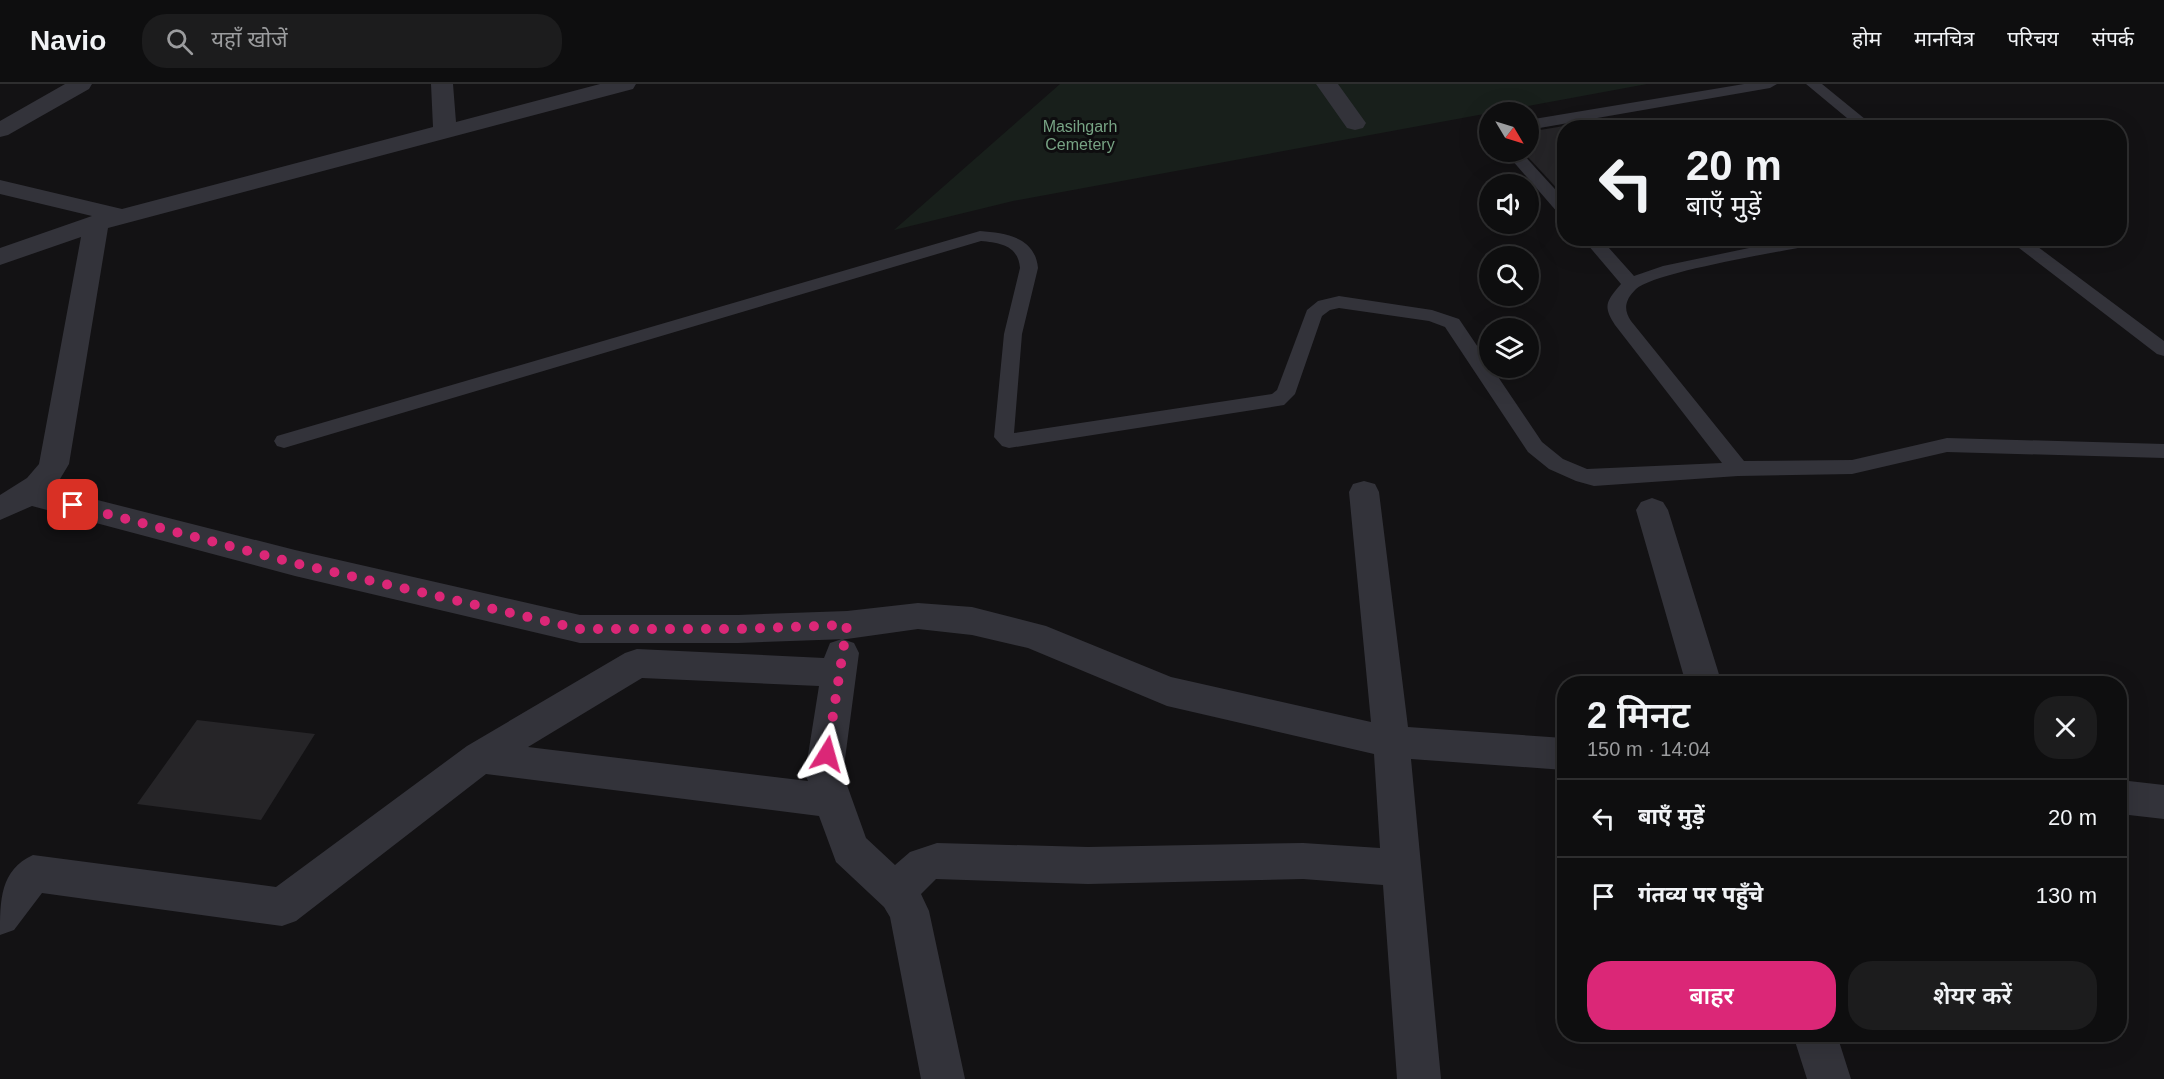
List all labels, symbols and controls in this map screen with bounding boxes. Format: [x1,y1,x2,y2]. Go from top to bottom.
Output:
search box [142,14,562,68]
text: Navio [30,25,106,56]
icon: search [163,25,196,58]
text: यहाँ खोजें [211,27,288,52]
text: होम [1852,27,1881,50]
text: मानचित्र [1914,27,1974,50]
text: परिचय [2007,27,2059,50]
text: संपर्क [2092,27,2134,50]
north arrow [1479,102,1539,162]
map controls [1479,102,1539,378]
park label: Masihgarh Cemetery [1043,118,1117,153]
text: 20 m [1686,142,1782,189]
icon: left [1587,144,1665,222]
button: sound [1479,174,1539,234]
text: बाएँ मुड़ें [1686,191,1761,221]
button: search [1479,246,1539,306]
button: layers [1479,318,1539,378]
pin [47,479,98,530]
icon: arrive [56,488,89,521]
text: 2 मिनट [1587,695,1690,736]
button: close [2034,696,2097,759]
position arrow [795,722,859,786]
text: 150 m · 14:04 [1587,738,1710,760]
icon: left [1587,802,1620,835]
text: बाएँ मुड़ें [1638,804,1704,829]
text: 20 m [2048,805,2097,830]
icon: arrive [1587,880,1620,913]
text: गंतव्य पर पहुँचे [1638,882,1763,907]
text: 130 m [2036,883,2097,908]
button: बाहर [1587,961,1836,1030]
button: शेयर करें [1848,961,2097,1030]

